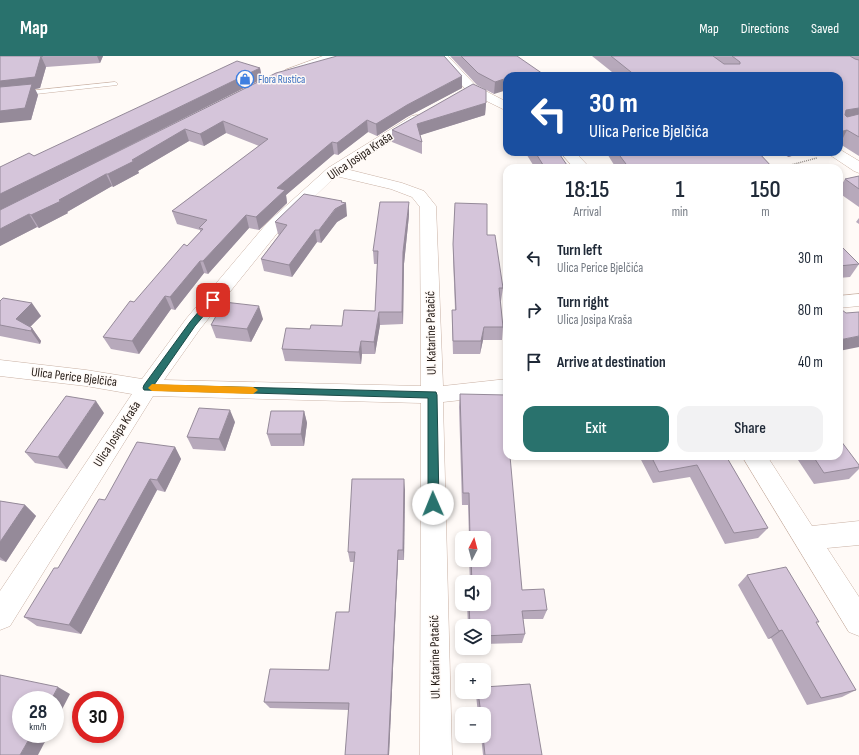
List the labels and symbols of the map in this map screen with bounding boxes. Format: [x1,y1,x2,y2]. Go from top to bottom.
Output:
shop icon: Flora Rustica [235,69,255,89]
place label: Flora Rustica [258,73,305,86]
street label: Ulica Josipa Kraša [324,128,396,184]
pin [196,283,230,317]
street label: Ul. Katarine Patačić [422,291,440,375]
street label: Ulica Perice Bjelčića [30,364,118,390]
street label: Ulica Josipa Kraša [90,398,144,470]
position arrow [412,483,454,525]
north arrow [455,531,491,567]
street label: Ul. Katarine Patačić [426,615,444,699]
speed limit sign: 30 [72,691,124,743]

